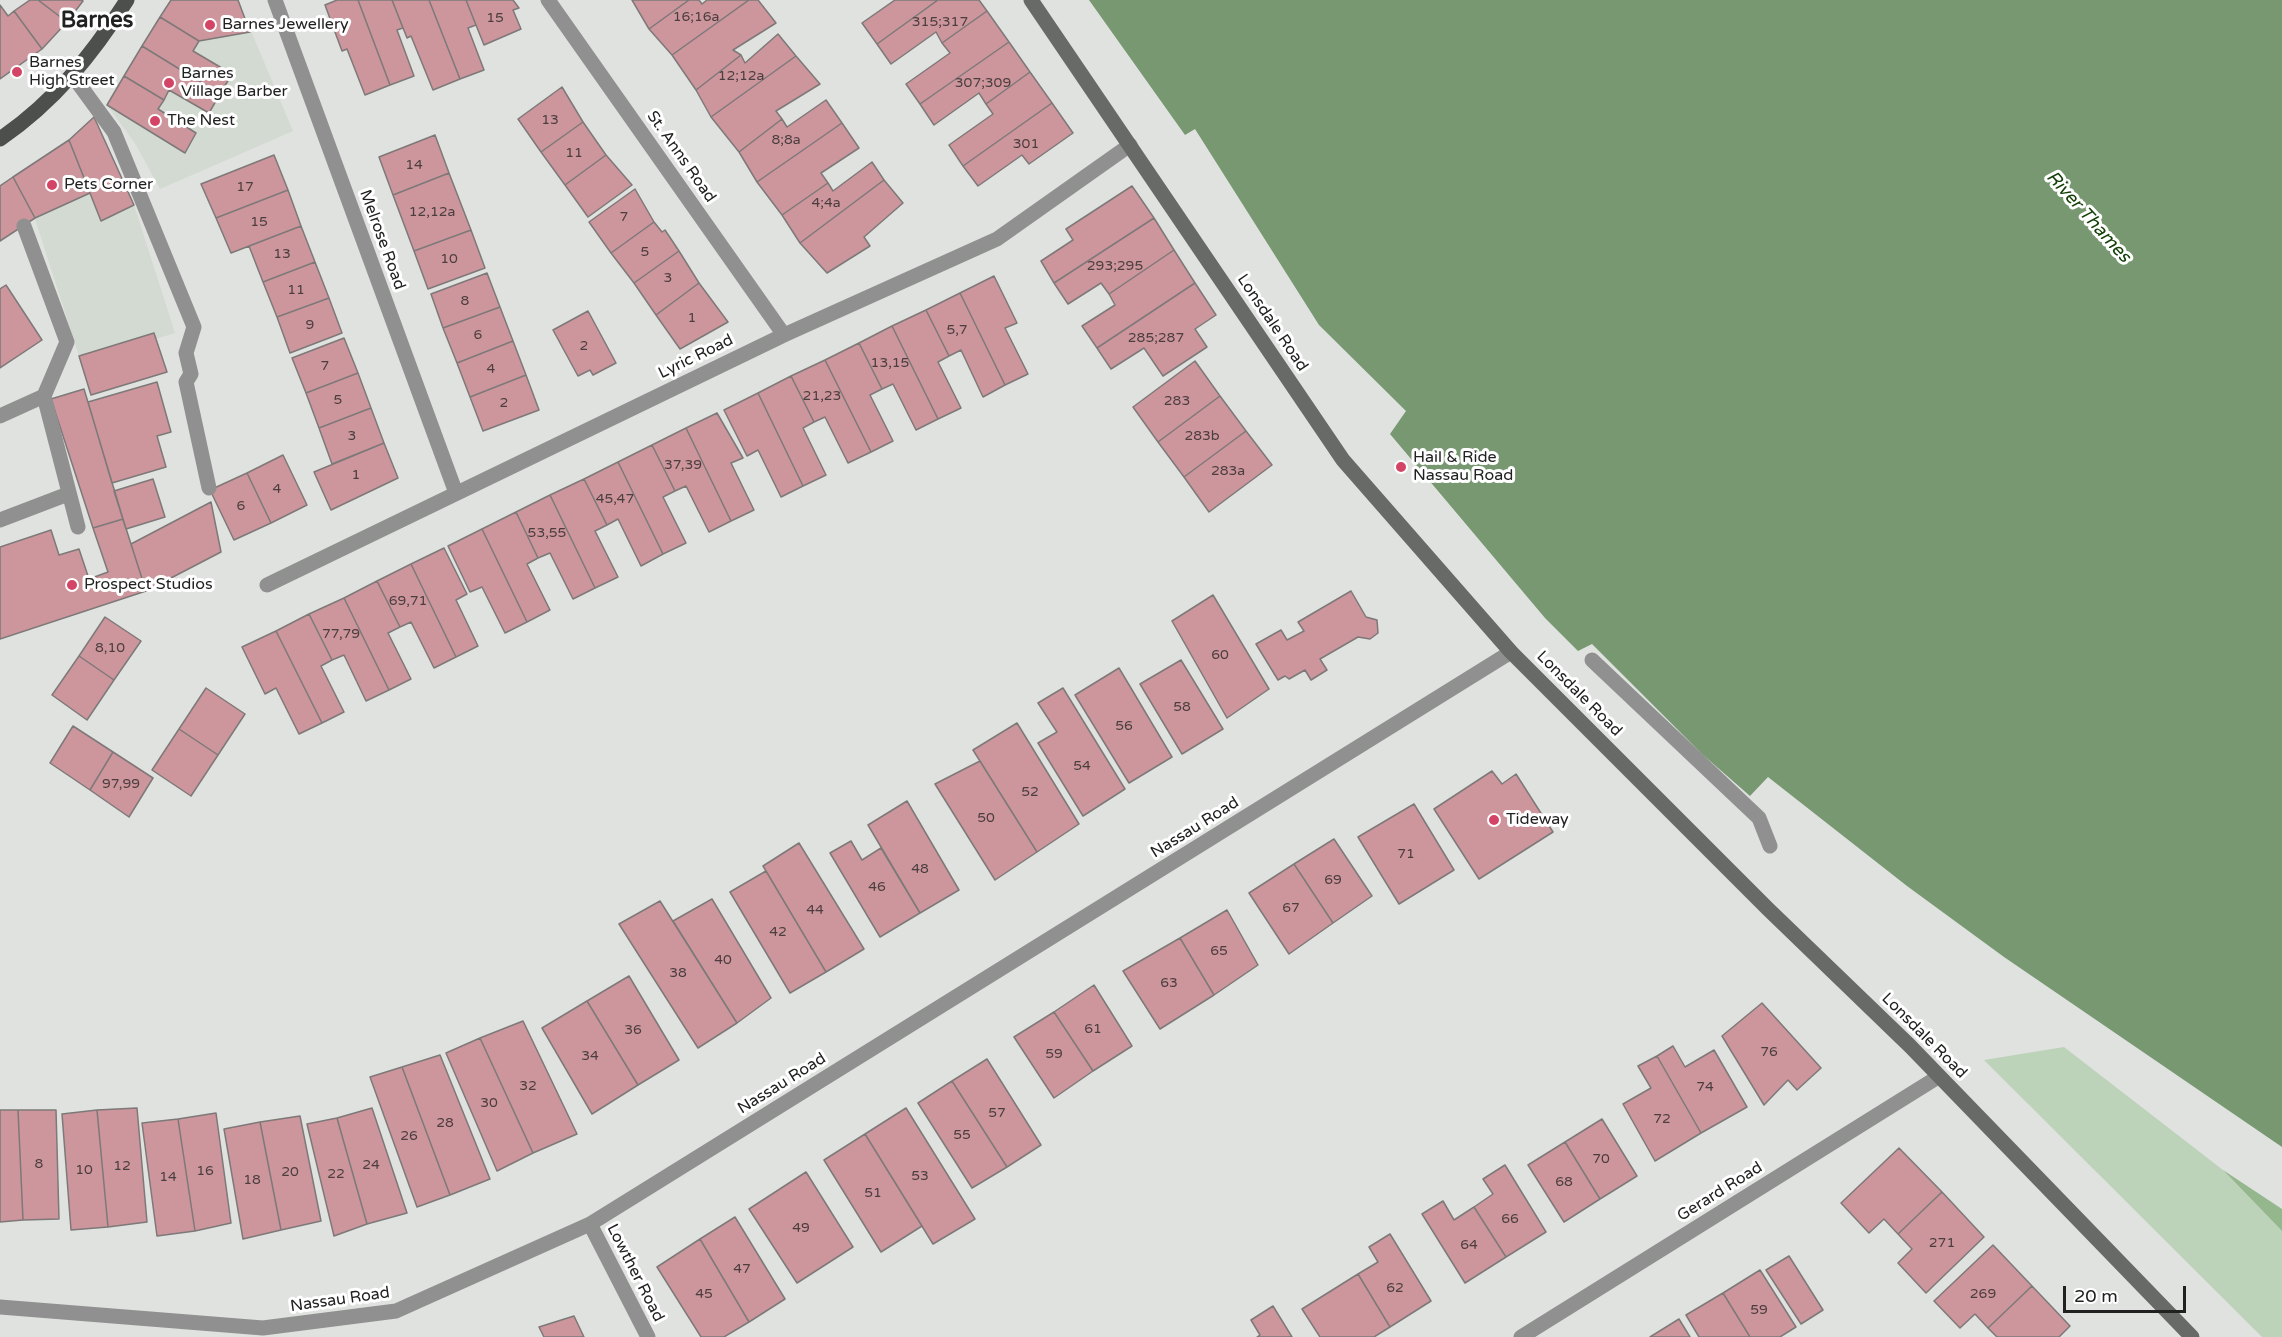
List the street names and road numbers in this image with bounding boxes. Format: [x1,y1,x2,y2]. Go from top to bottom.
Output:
street label: St. Anns Road [642,108,720,206]
street label: Melrose Road [355,187,409,293]
street label: Lonsdale Road [1232,271,1312,375]
street label: Lyric Road [655,331,737,383]
street label: Lonsdale Road [1532,647,1626,741]
street label: Nassau Road [1147,793,1243,863]
street label: Lonsdale Road [1877,989,1971,1083]
street label: Nassau Road [734,1049,830,1119]
street label: Gerard Road [1674,1158,1766,1226]
street label: Lowther Road [602,1221,668,1325]
street label: Nassau Road [289,1284,391,1316]

